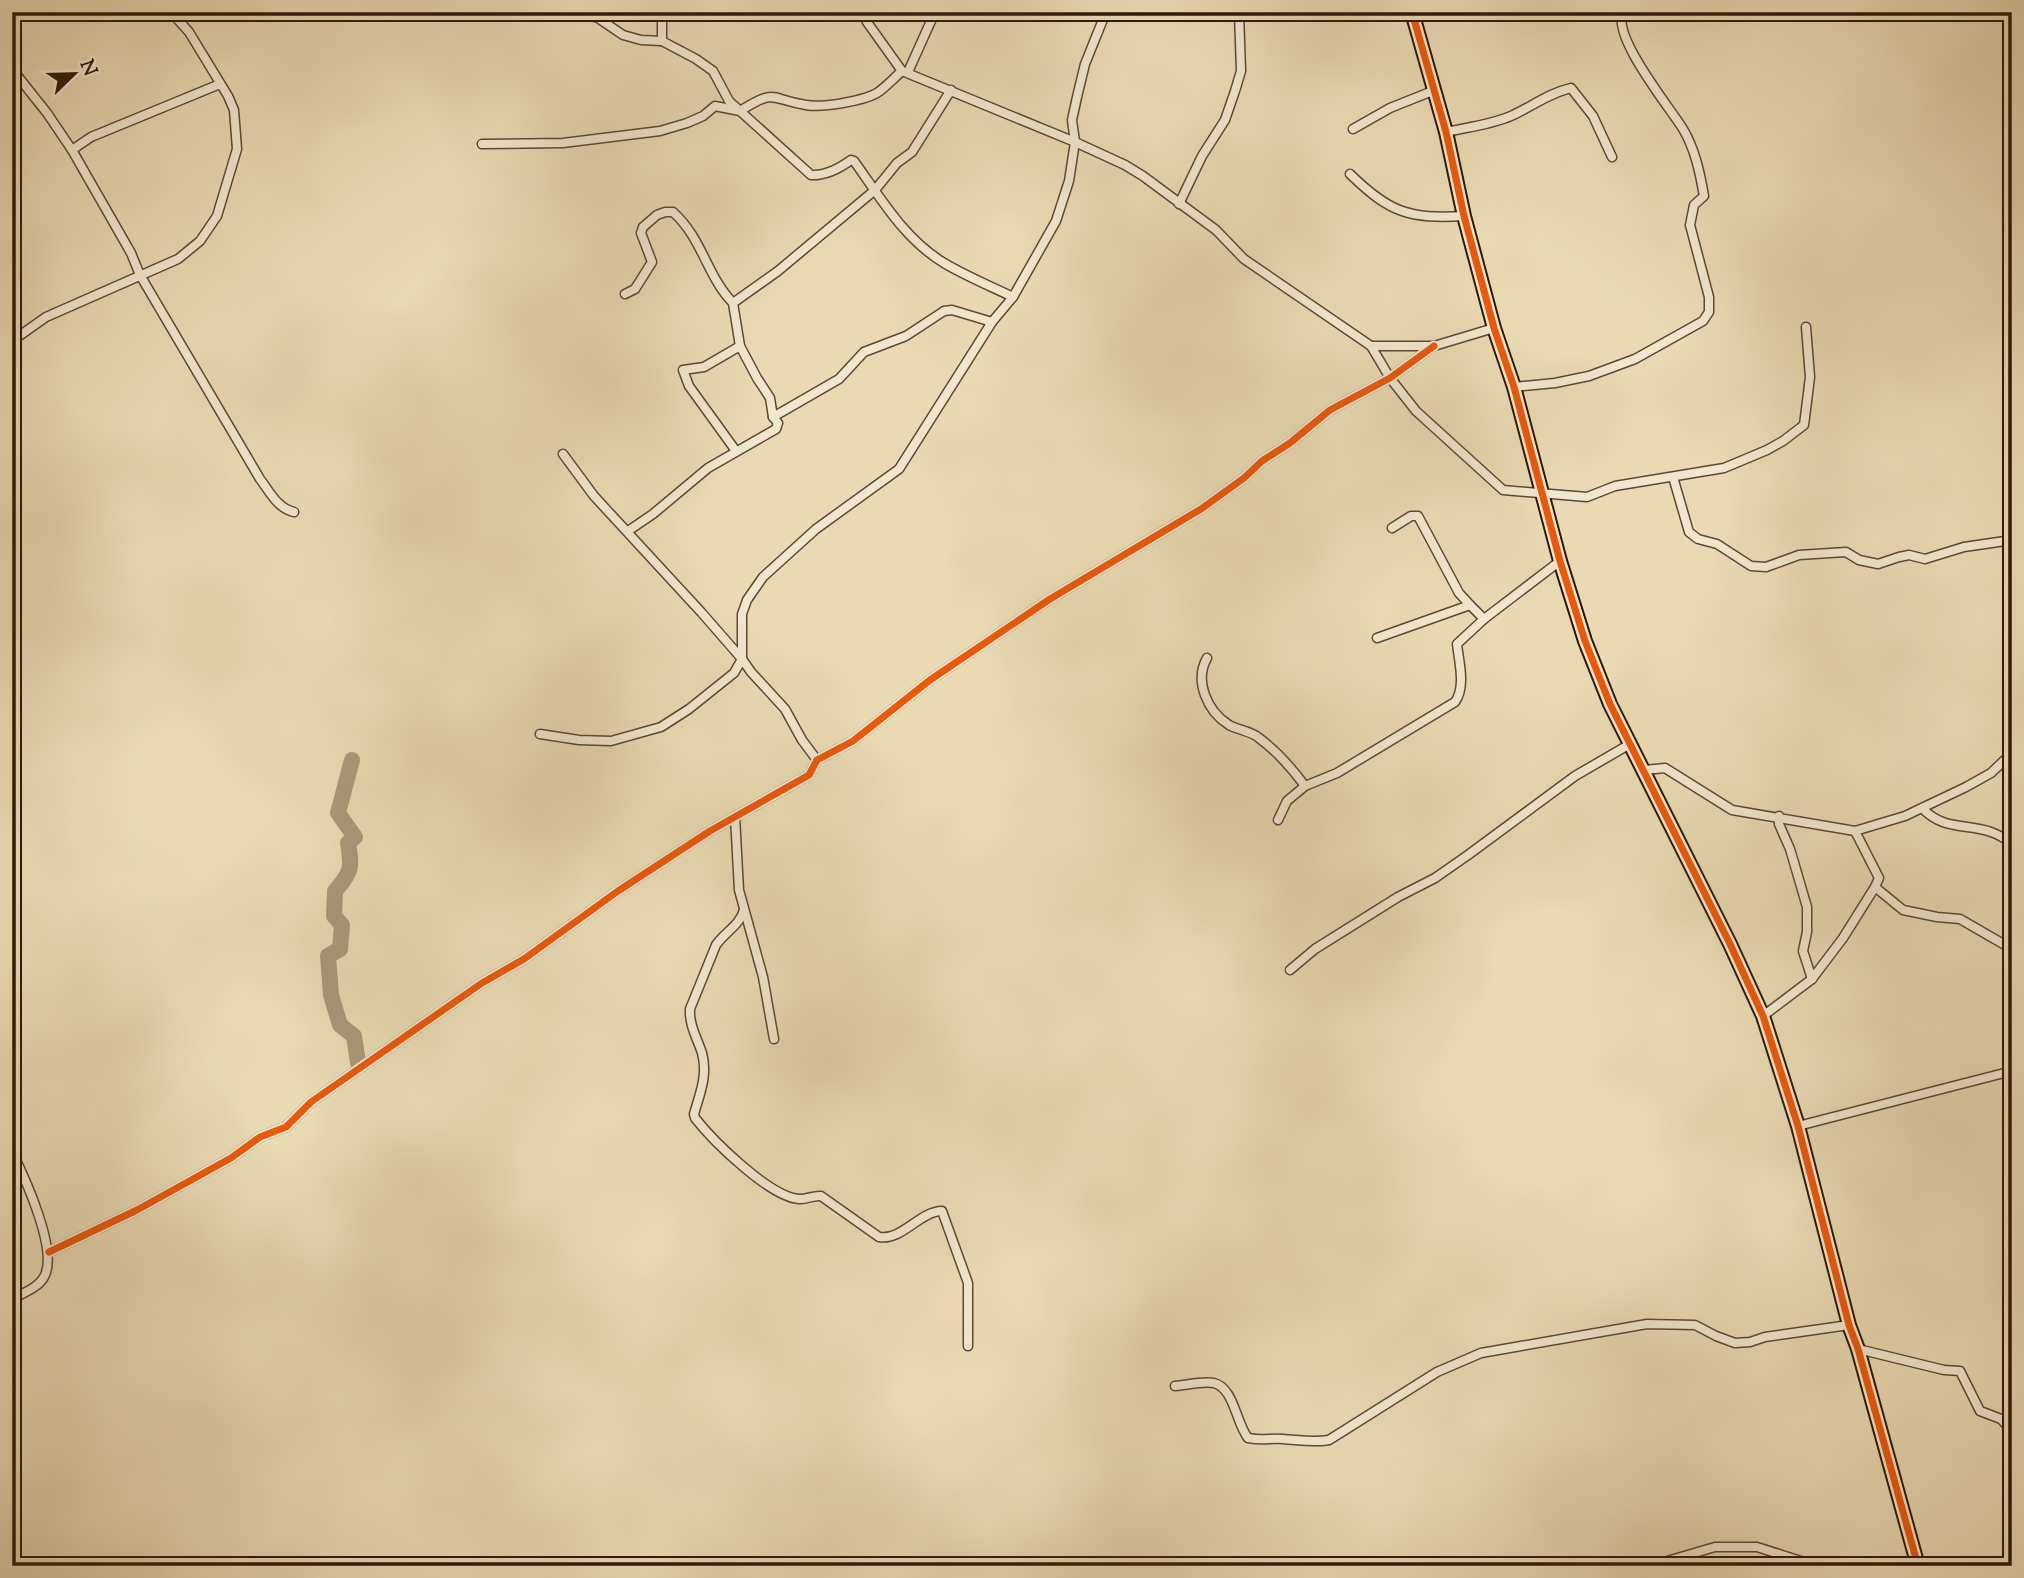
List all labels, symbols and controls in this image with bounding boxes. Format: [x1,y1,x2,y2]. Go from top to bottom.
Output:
north arrow [38,38,108,108]
text: N [72,56,103,81]

